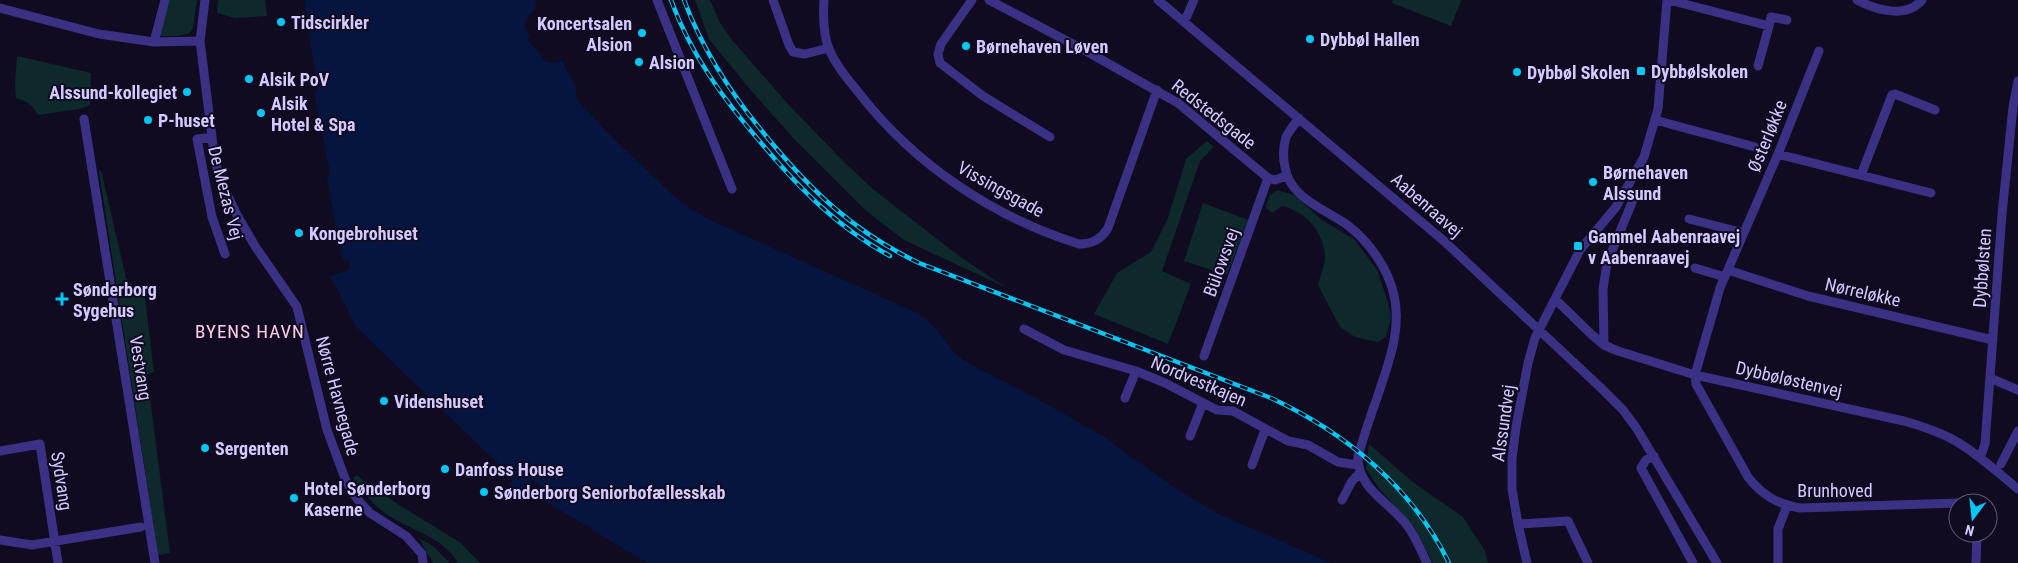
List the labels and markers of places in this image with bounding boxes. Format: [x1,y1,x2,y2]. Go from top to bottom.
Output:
place label: Tidscirkler [291,12,369,33]
place label: Koncertsalen Alsion [537,13,632,55]
marker: Tidscirkler [275,16,287,28]
marker: Koncertsalen Alsion [636,27,648,39]
place label: Dybbøl Hallen [1320,29,1420,50]
marker: Dybbøl Hallen [1304,33,1316,45]
place label: Børnehaven Løven [976,36,1108,57]
marker: Børnehaven Løven [960,40,972,52]
place label: Alsion [649,52,695,73]
marker: Alsion [633,56,645,68]
place label: Dybbølskolen [1651,61,1748,82]
place label: Dybbøl Skolen [1527,62,1630,83]
marker: Dybbølskolen [1635,65,1647,77]
marker: Dybbøl Skolen [1511,66,1523,78]
place label: Alsik PoV [259,69,330,90]
marker: Alsik PoV [243,73,255,85]
place label: Alssund-kollegiet [49,82,177,103]
marker: Alssund-kollegiet [181,86,193,98]
place label: Alsik Hotel & Spa [271,93,356,135]
marker: Alsik Hotel & Spa [255,107,267,119]
place label: P-huset [158,110,215,131]
marker: P-huset [142,114,154,126]
place label: Børnehaven Alssund [1603,162,1688,204]
marker: Børnehaven Alssund [1587,176,1599,188]
place label: Kongebrohuset [309,223,418,244]
place label: Gammel Aabenraavej v Aabenraavej [1588,226,1740,268]
marker: Kongebrohuset [293,227,305,239]
marker: Gammel Aabenraavej v Aabenraavej [1572,240,1584,252]
place label: Sønderborg Sygehus [73,279,157,321]
marker: Sønderborg Sygehus [55,292,69,306]
place label: Videnshuset [394,391,484,412]
marker: Videnshuset [378,395,390,407]
place label: Sergenten [215,438,289,459]
marker: Sergenten [199,442,211,454]
place label: Danfoss House [455,459,564,480]
marker: Danfoss House [439,463,451,475]
place label: Hotel Sønderborg Kaserne [304,478,431,520]
place label: Sønderborg Seniorbofællesskab [494,482,726,503]
marker: Sønderborg Seniorbofællesskab [478,486,490,498]
marker: Hotel Sønderborg Kaserne [288,492,300,504]

